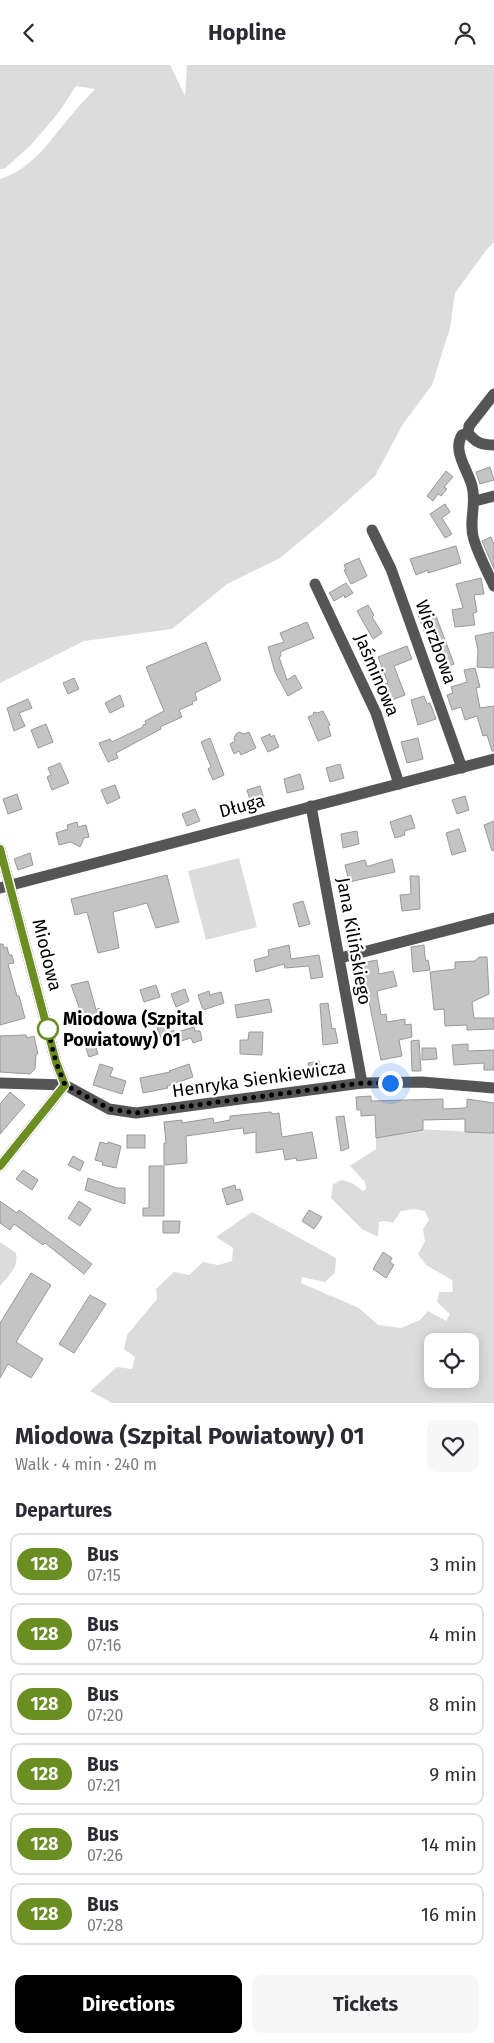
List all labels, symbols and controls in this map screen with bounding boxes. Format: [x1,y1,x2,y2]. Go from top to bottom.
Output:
icon: back [15,19,43,47]
text: Hopline [208,19,286,46]
icon: person [451,19,479,47]
street label: Wierzbowa [411,597,461,687]
street label: Jaśminowa [350,630,404,720]
street label: Długa [217,789,267,823]
street label: Jana Kilińskiego [332,876,376,1006]
street label: Miodowa [27,917,67,993]
place label: Miodowa (Szpital Powiatowy) 01 [63,1008,204,1051]
marker: Miodowa (Szpital Powiatowy) 01 [37,1018,59,1040]
street label: Henryka Sienkiewicza [171,1056,347,1102]
your location [378,1071,403,1096]
map controls [424,1333,479,1388]
button: locate [424,1333,479,1388]
button: heart [427,1420,479,1472]
text: Miodowa (Szpital Powiatowy) 01 [15,1422,365,1450]
text: Walk · 4 min · 240 m [15,1455,157,1474]
text: Departures [15,1499,112,1522]
text: Bus [87,1543,119,1566]
text: 128 [30,1553,59,1575]
text: 3 min [430,1553,477,1576]
text: 07:15 [87,1566,121,1585]
text: Bus [87,1613,119,1636]
text: 128 [30,1623,59,1645]
text: 4 min [429,1623,477,1646]
text: 07:16 [87,1636,121,1655]
text: Bus [87,1683,119,1706]
text: 128 [30,1693,59,1715]
text: 8 min [429,1693,477,1716]
text: 07:20 [87,1706,123,1725]
text: Bus [87,1753,119,1776]
text: 128 [30,1763,59,1785]
text: 9 min [429,1763,477,1786]
text: 07:21 [87,1776,121,1795]
text: Bus [87,1823,119,1846]
text: 128 [30,1833,59,1855]
text: 14 min [421,1833,477,1856]
text: 07:26 [87,1846,123,1865]
text: Bus [87,1893,119,1916]
text: 128 [30,1903,59,1925]
text: 16 min [421,1903,477,1926]
text: 07:28 [87,1916,123,1935]
button: Directions [15,1975,242,2033]
button: Tickets [252,1975,479,2033]

